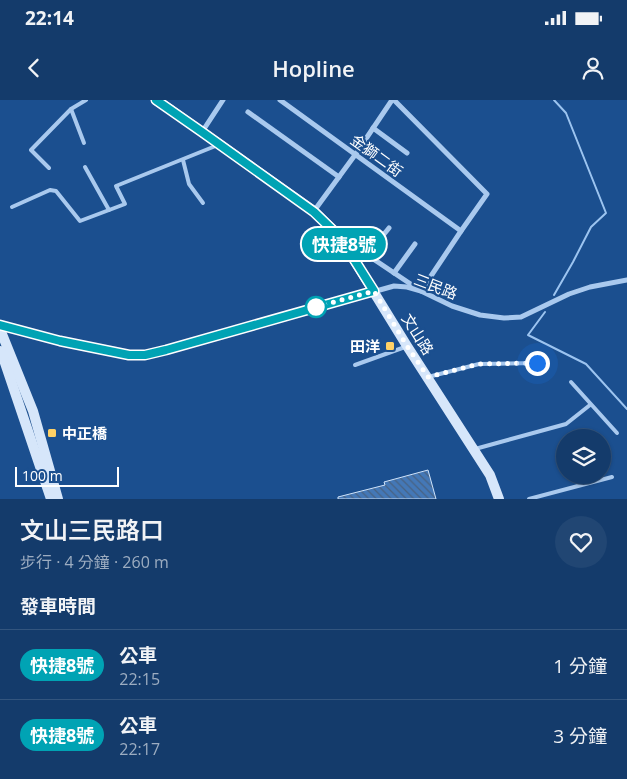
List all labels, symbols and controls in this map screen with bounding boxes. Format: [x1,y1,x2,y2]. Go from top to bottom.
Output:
text: 22:14 [25,5,74,31]
text: Hopline [272,53,355,83]
icon: back [20,54,48,82]
icon: person [579,54,607,82]
street label: 金獅二街 [347,129,407,181]
line badge: 快捷8號 [309,228,379,260]
text: 快捷8號 [312,232,376,256]
street label: 三民路 [411,269,461,303]
unlabelled marker [305,296,327,318]
street label: 文山路 [398,310,438,358]
place label: 田洋 [350,336,380,356]
marker: 田洋 [384,340,396,352]
your location [525,351,550,376]
place label: 中正橋 [62,423,108,443]
marker: 中正橋 [46,427,58,439]
map controls [556,429,611,484]
button: layers [556,429,611,484]
scale bar [15,464,119,487]
text: 100 m [22,466,63,485]
text: 文山三民路口 [20,513,164,546]
button: heart [555,516,607,568]
text: 步行 · 4 分鐘 · 260 m [20,551,169,573]
text: 發車時間 [20,593,96,619]
text: 公車 [119,642,157,668]
text: 快捷8號 [30,653,94,677]
text: 1 分鐘 [553,653,607,679]
text: 22:15 [119,668,160,690]
text: 公車 [119,712,157,738]
text: 快捷8號 [30,723,94,747]
text: 3 分鐘 [553,723,607,749]
text: 22:17 [119,738,160,760]

